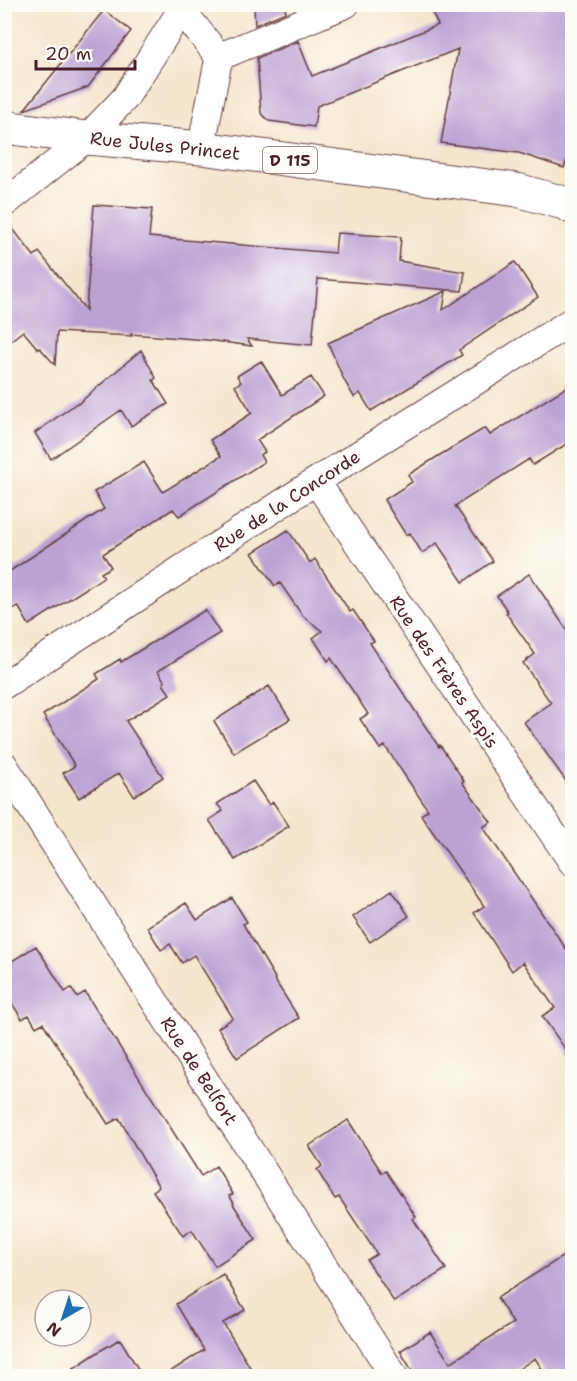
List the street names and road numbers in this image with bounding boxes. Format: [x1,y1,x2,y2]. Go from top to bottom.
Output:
street label: Rue Jules Princet [89,126,241,166]
road number: D 115 [263,147,317,173]
street label: Rue de la Concorde [209,445,365,557]
street label: Rue des Frères Aspis [384,591,504,753]
street label: Rue de Belfort [155,1012,243,1130]

